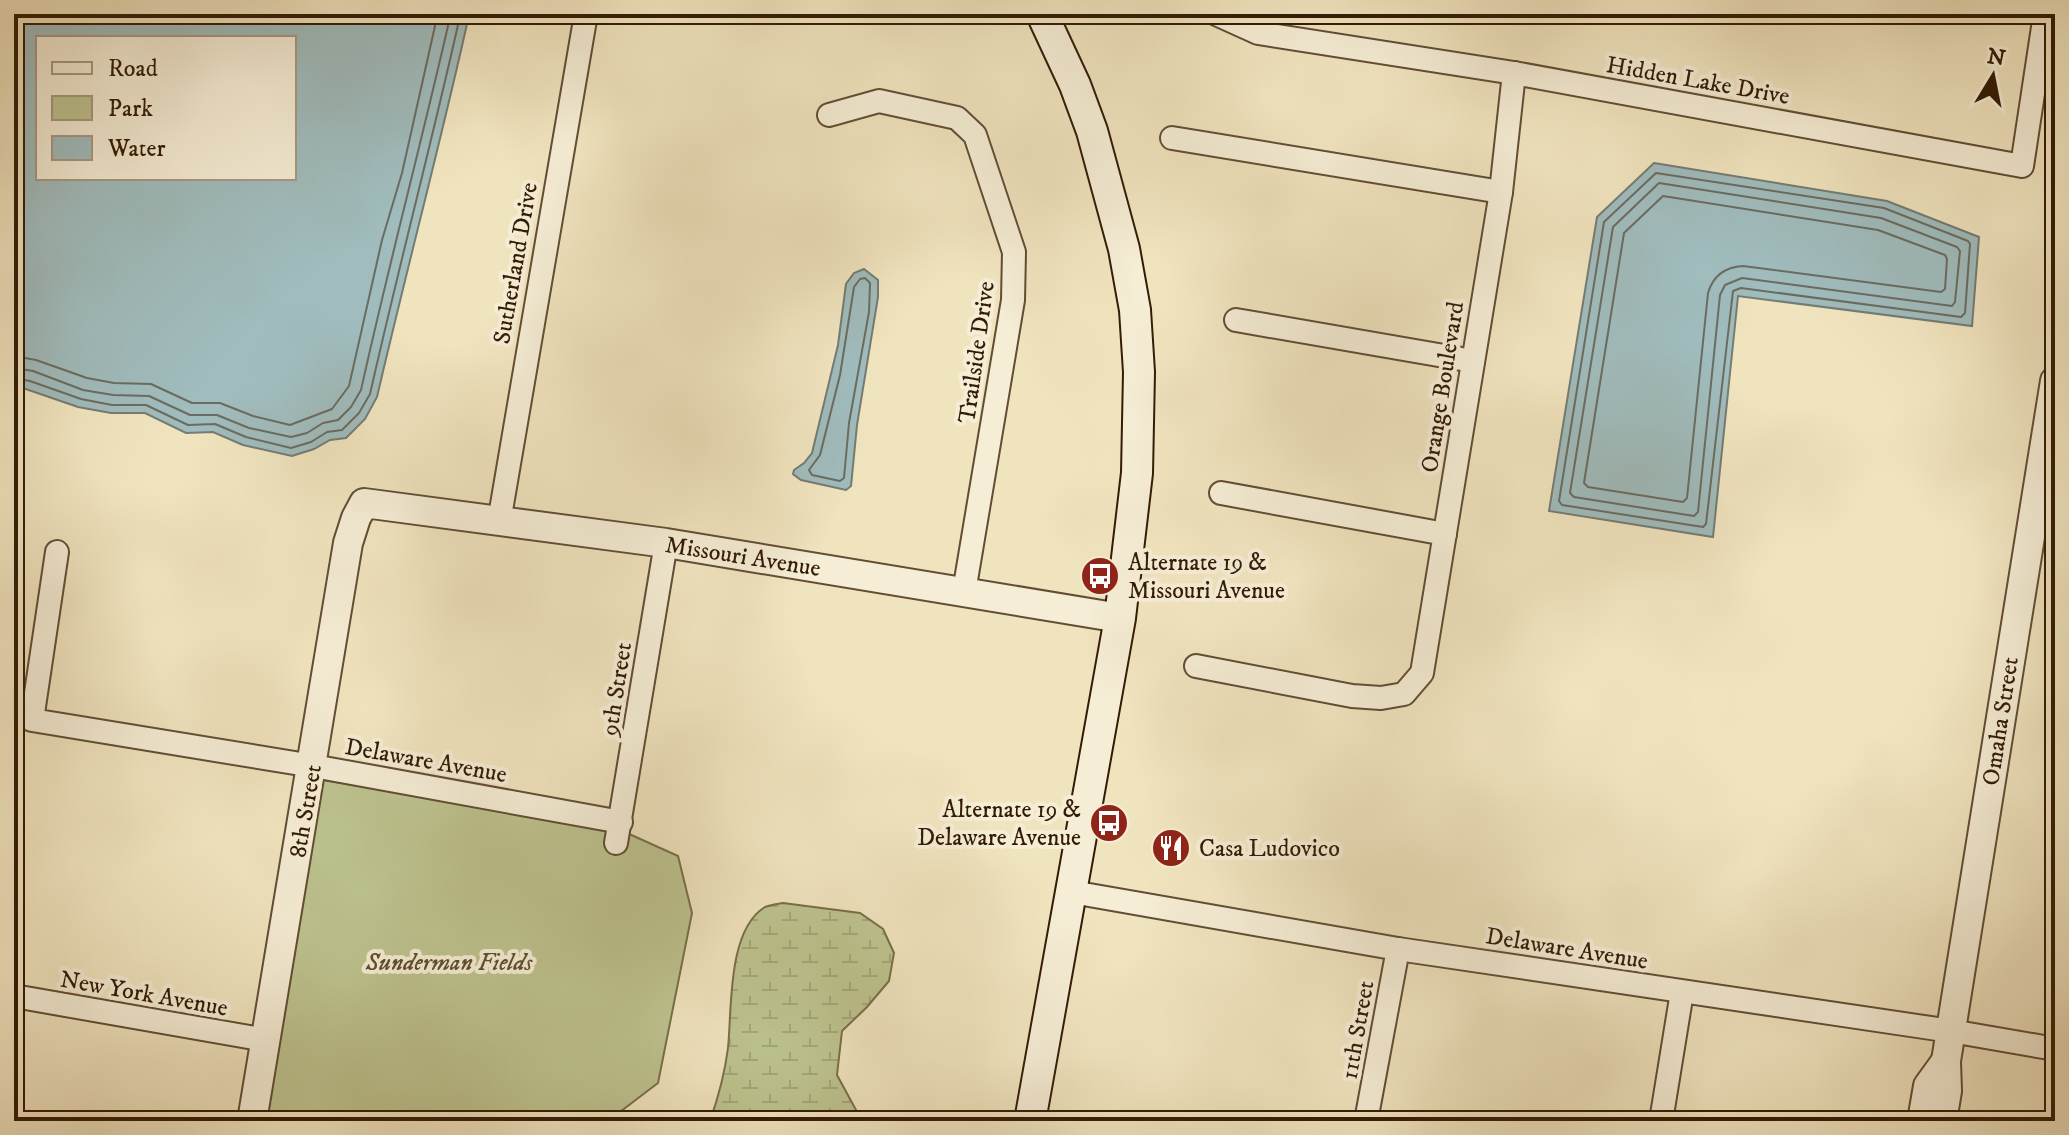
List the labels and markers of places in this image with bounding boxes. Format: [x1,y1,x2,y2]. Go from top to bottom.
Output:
place label: Alternate 19 & Missouri Avenue [1128,548,1285,606]
bus stop icon: Alternate 19 & Missouri Avenue [1079,555,1121,597]
place label: Alternate 19 & Delaware Avenue [917,795,1081,853]
bus stop icon: Alternate 19 & Delaware Avenue [1088,802,1130,844]
restaurant icon: Casa Ludovico [1150,827,1192,869]
place label: Casa Ludovico [1199,834,1340,864]

